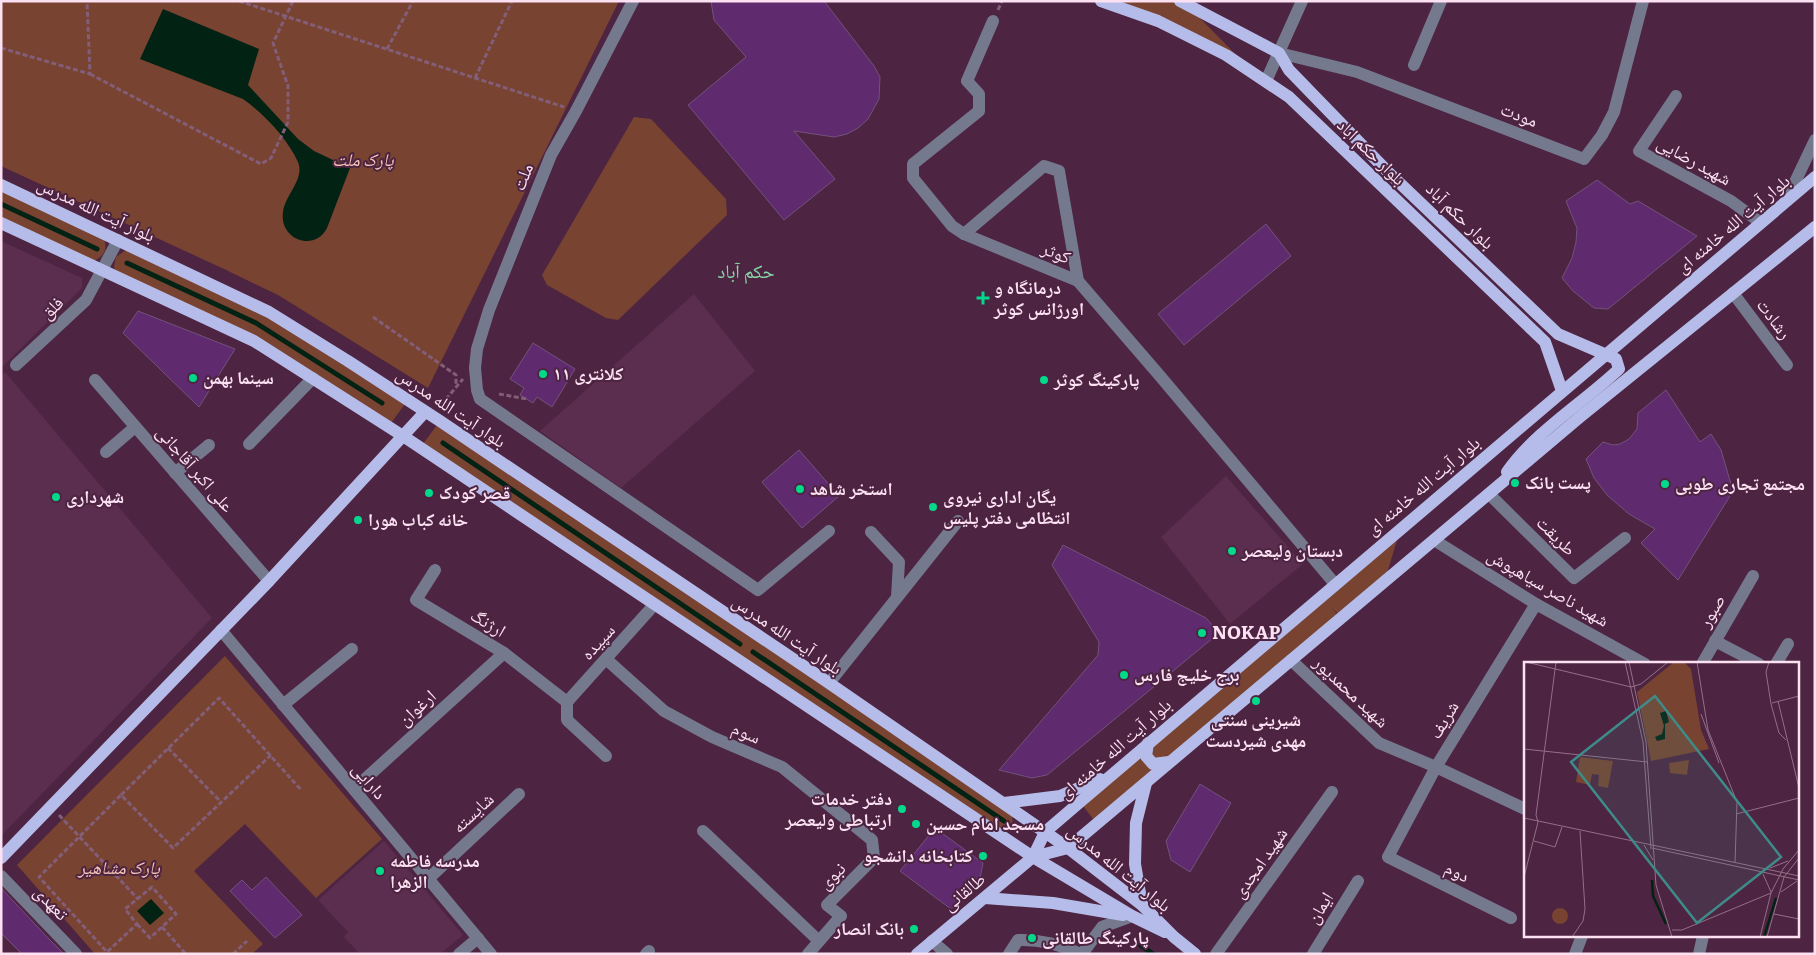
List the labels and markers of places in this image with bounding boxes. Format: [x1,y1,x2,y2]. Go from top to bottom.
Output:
place label: درمانگاه و اورژانس کوثر [993,273,1084,321]
marker: درمانگاه و اورژانس کوثر [976,291,990,305]
place label: کلانتری ۱۱ [553,359,624,386]
place label: سینما بهمن [203,363,274,390]
place label: پارکینگ کوثر [1053,365,1139,392]
marker: کلانتری ۱۱ [537,368,549,380]
marker: سینما بهمن [187,372,199,384]
marker: پارکینگ کوثر [1038,374,1050,386]
place label: پست بانک [1525,468,1591,495]
place label: مجتمع تجاری طوبی [1675,469,1805,496]
place label: استخر شاهد [810,474,893,501]
marker: پست بانک [1509,477,1521,489]
place label: قصر کودک [439,478,511,505]
marker: مجتمع تجاری طوبی [1659,478,1671,490]
place label: شهرداری [66,482,124,509]
place label: یگان اداری نیروی انتظامی دفتر پلیس [943,482,1070,530]
marker: استخر شاهد [794,483,806,495]
marker: قصر کودک [423,487,435,499]
marker: شهرداری [50,491,62,503]
marker: یگان اداری نیروی انتظامی دفتر پلیس [927,501,939,513]
place label: خانه کباب هورا [368,505,469,532]
marker: خانه کباب هورا [352,514,364,526]
place label: دبستان ولیعصر [1241,536,1343,563]
marker: دبستان ولیعصر [1226,545,1238,557]
place label: NOKAP [1212,618,1281,645]
marker: NOKAP [1196,627,1208,639]
place label: برج خلیج فارس [1134,660,1239,687]
marker: برج خلیج فارس [1118,669,1130,681]
marker: شیرینی سنتی مهدی شیردست [1250,695,1262,707]
place label: شیرینی سنتی مهدی شیردست [1206,705,1306,753]
place label: دفتر خدمات ارتباطی ولیعصر [784,784,892,832]
marker: دفتر خدمات ارتباطی ولیعصر [896,803,908,815]
place label: مسجد امام حسین [926,809,1044,836]
marker: مسجد امام حسین [910,818,922,830]
place label: کتابخانه دانشجو [863,841,973,868]
place label: مدرسه فاطمه الزهرا [390,846,480,894]
marker: کتابخانه دانشجو [977,850,989,862]
marker: مدرسه فاطمه الزهرا [374,865,386,877]
place label: بانک انصار [833,914,904,941]
marker: بانک انصار [908,923,920,935]
place label: پارکینگ طالقانی [1042,923,1149,950]
marker: پارکینگ طالقانی [1026,932,1038,944]

